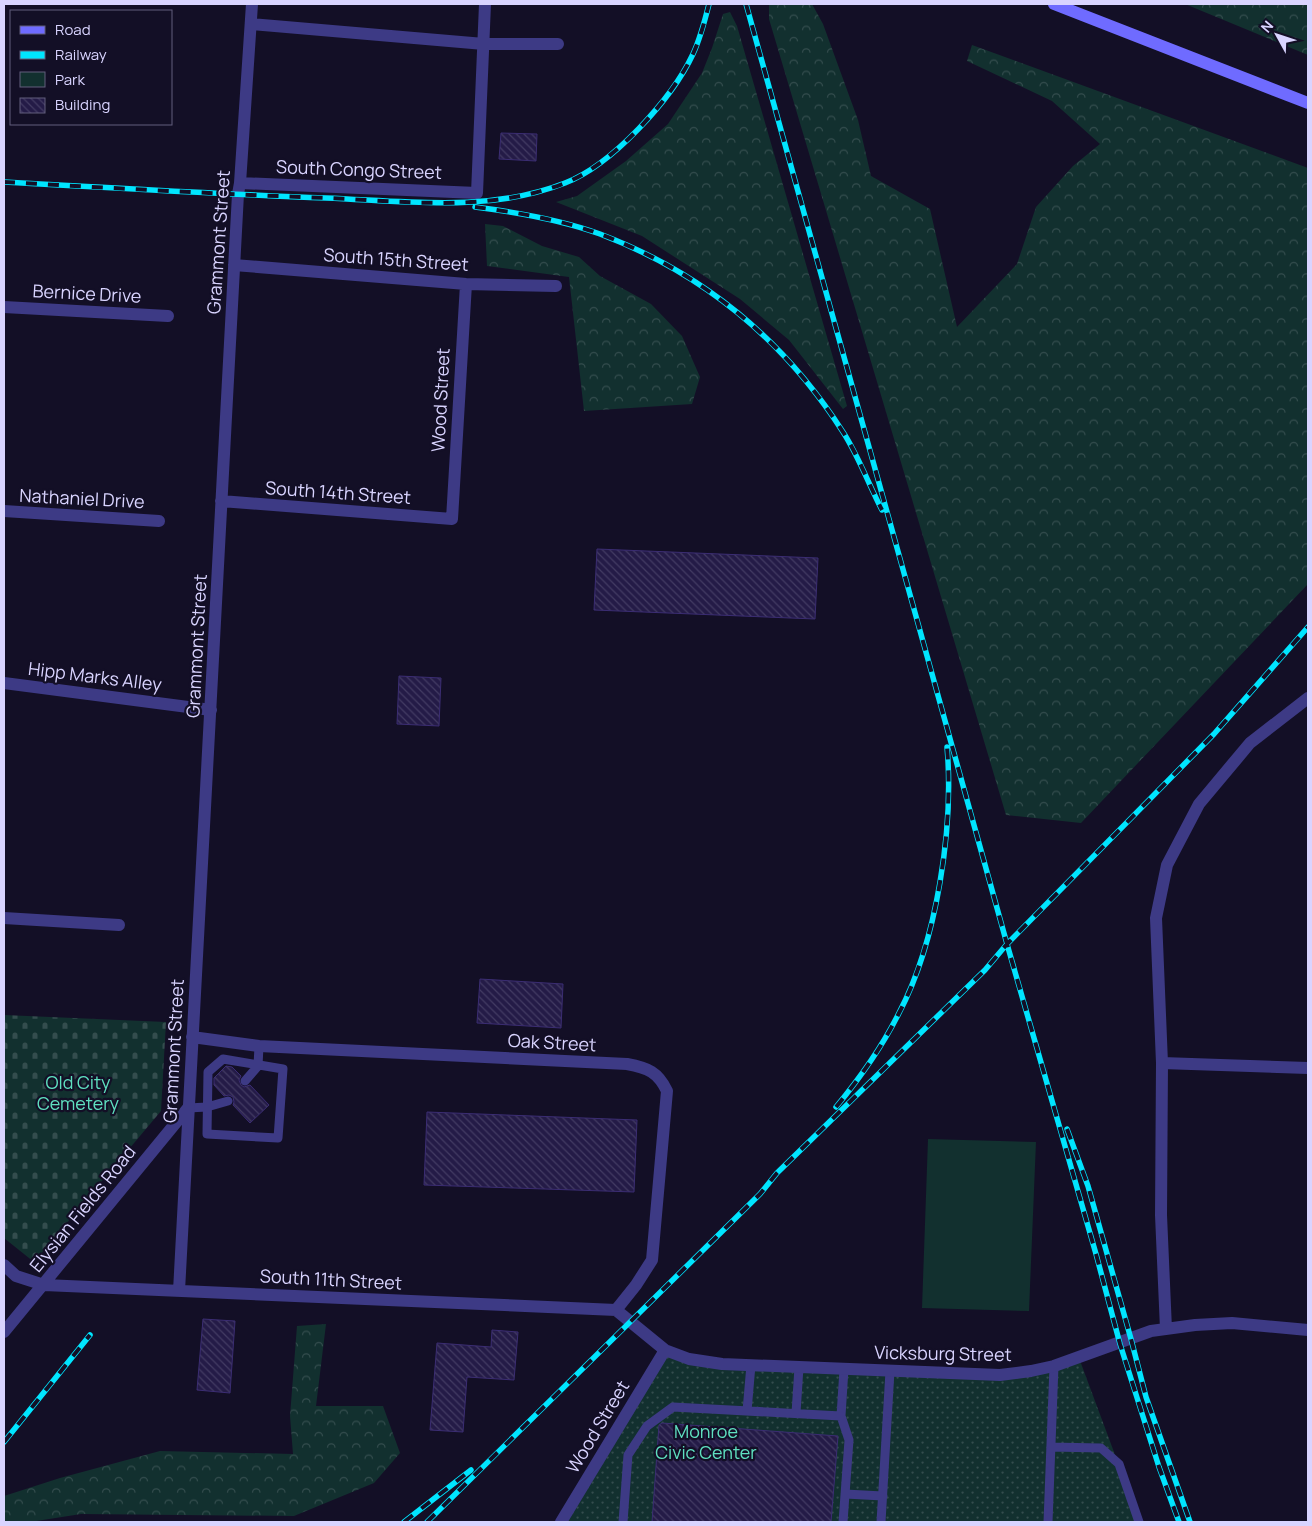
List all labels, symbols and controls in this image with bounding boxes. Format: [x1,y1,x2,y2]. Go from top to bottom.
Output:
legend [10,10,172,125]
north arrow [1252,10,1302,60]
text: N [1256,16,1277,36]
text: Road [55,19,91,40]
text: Railway [55,44,107,65]
text: Park [55,69,85,90]
text: Building [55,94,110,115]
street label: South Congo Street [276,154,442,184]
street label: Grammont Street [201,169,235,315]
street label: South 15th Street [323,242,470,276]
street label: Bernice Drive [32,278,142,308]
street label: Wood Street [425,347,455,453]
street label: South 14th Street [264,475,412,509]
street label: Nathaniel Drive [19,483,145,513]
street label: Grammont Street [180,573,212,719]
street label: Hipp Marks Alley [27,656,164,696]
street label: Grammont Street [157,978,189,1124]
street label: Oak Street [507,1028,597,1056]
park label: Old City Cemetery [37,1070,120,1115]
street label: Elysian Fields Road [24,1140,141,1277]
street label: South 11th Street [259,1263,403,1295]
street label: Vicksburg Street [874,1340,1012,1366]
street label: Wood Street [560,1376,634,1477]
park label: Monroe Civic Center [655,1419,757,1464]

